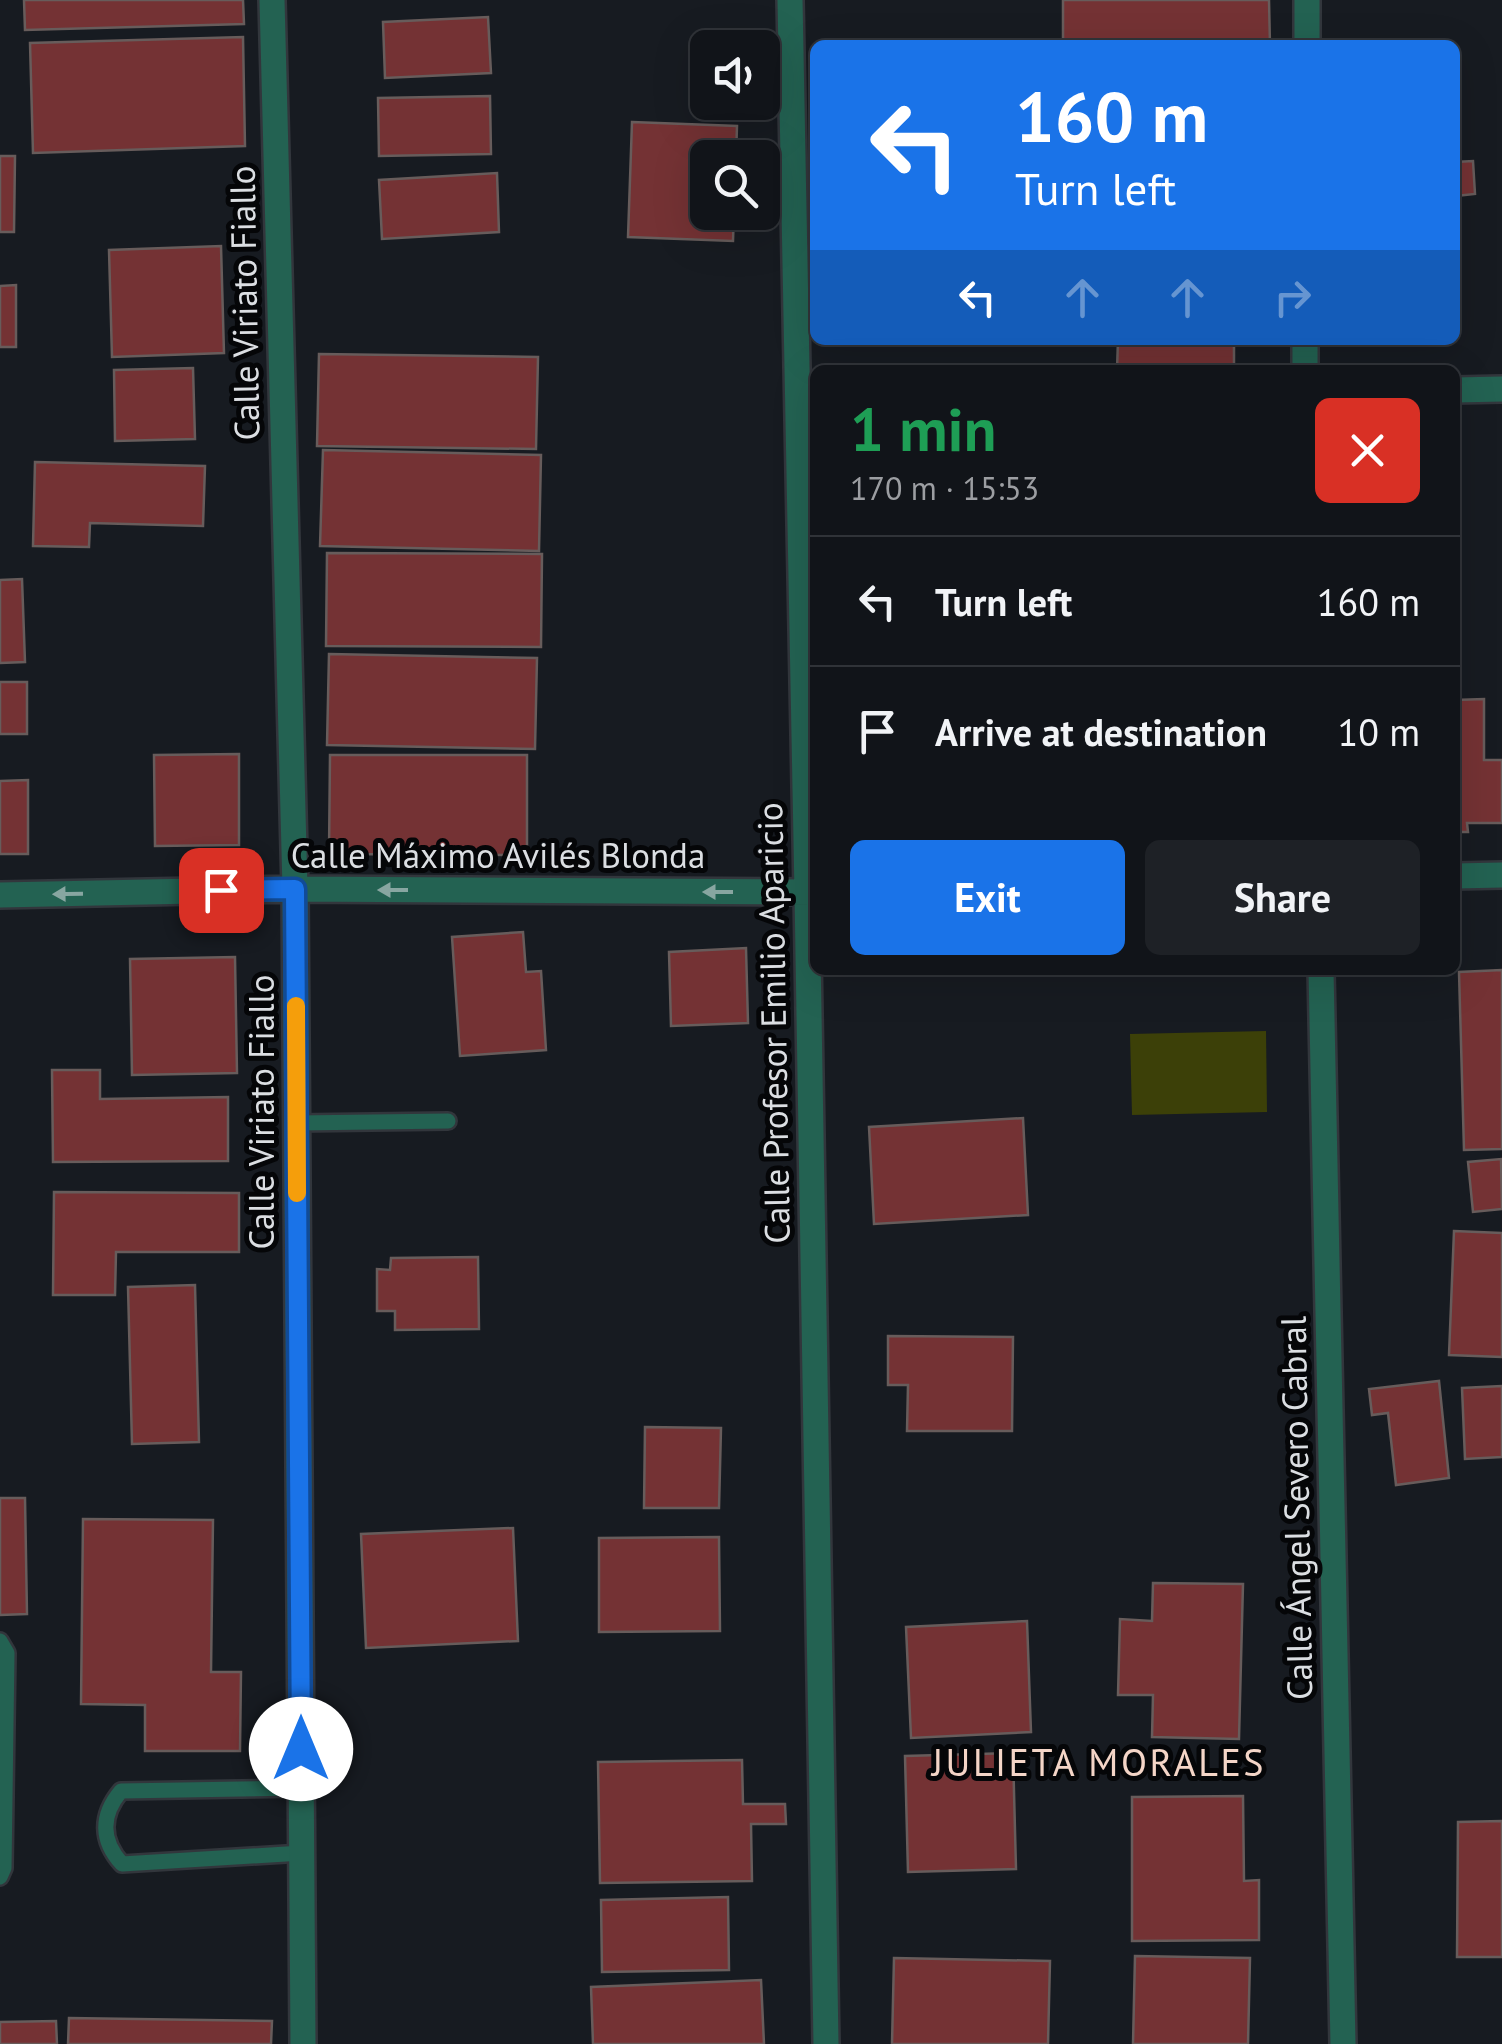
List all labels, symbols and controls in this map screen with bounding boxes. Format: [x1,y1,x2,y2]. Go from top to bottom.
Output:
map controls [690,30,780,230]
button: sound [690,30,780,120]
text: 160 m [1015,71,1208,161]
icon: left [850,80,980,210]
button: search [690,140,780,230]
text: Turn left [1015,159,1176,217]
street label: Calle Viriato Fiallo [219,165,269,441]
icon: left [950,270,1005,325]
icon: ahead [1055,270,1110,325]
icon: ahead [1160,270,1215,325]
icon: right [1265,270,1320,325]
text: 1 min [850,390,996,468]
button: close [1315,398,1420,503]
text: 170 m · 15:53 [850,467,1039,509]
icon: left [850,574,905,629]
text: Turn left [935,577,1072,626]
text: 160 m [1317,577,1420,626]
icon: arrive [850,704,905,759]
text: Arrive at destination [935,707,1267,756]
text: 10 m [1338,707,1420,756]
street label: Calle Profesor Emilio Aparicio [746,802,800,1244]
street label: Calle Máximo Avilés Blonda [291,832,705,878]
button: Exit [850,840,1125,955]
button: Share [1145,840,1420,955]
pin [179,848,264,933]
icon: arrive [194,863,249,918]
one-way arrow [376,881,408,897]
one-way arrow [701,884,733,900]
one-way arrow [51,886,83,902]
street label: Calle Viriato Fiallo [238,975,284,1249]
street label: Calle Ángel Severo Cabral [1270,1316,1322,1700]
position arrow [249,1697,353,1801]
district label: JULIETA MORALES [930,1737,1266,1786]

